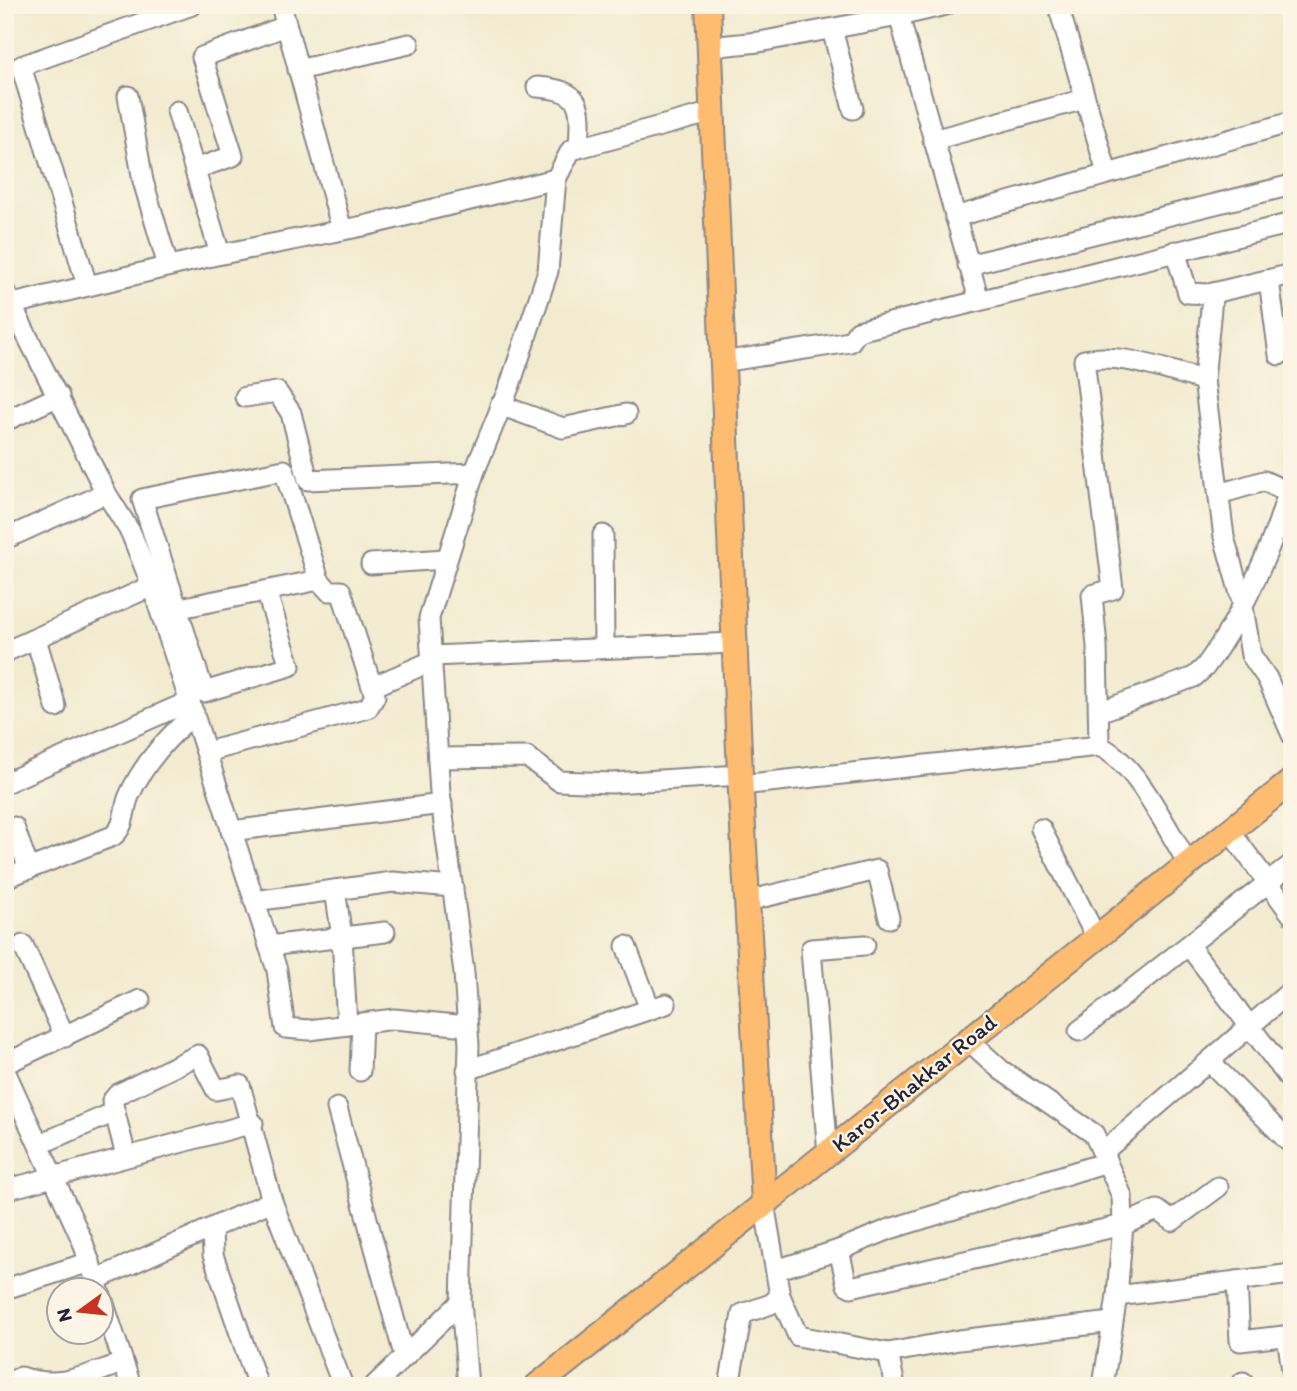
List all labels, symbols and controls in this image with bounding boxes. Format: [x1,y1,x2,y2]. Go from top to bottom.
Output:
street label: Karor-Bhakkar Road [826,1008,1002,1158]
north arrow [46,1276,116,1346]
text: N [51,1306,77,1324]

